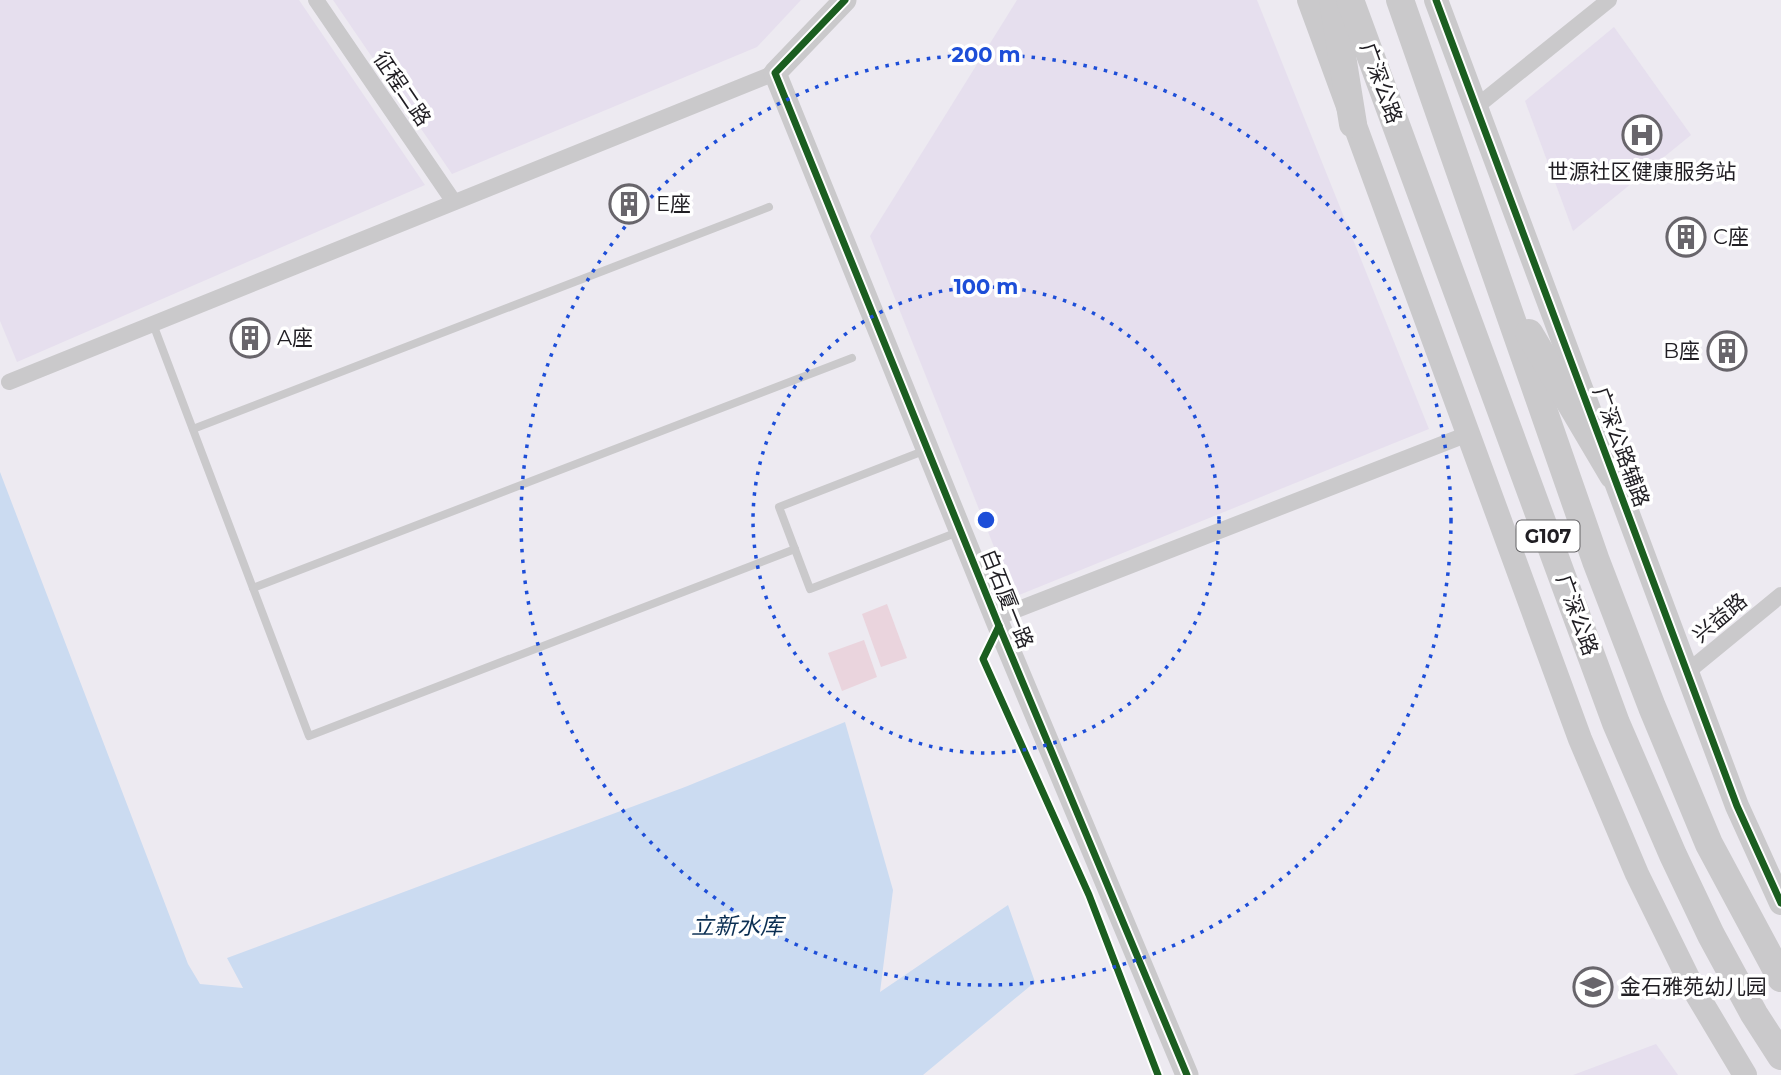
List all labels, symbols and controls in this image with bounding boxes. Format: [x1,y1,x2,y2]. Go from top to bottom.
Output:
street label: 广深公路 [1355,39,1408,127]
text: 200 m [952,42,1020,67]
street label: 征程二路 [369,47,436,131]
hospital icon: 世源社区健康服务站 [1621,114,1663,156]
place label: 世源社区健康服务站 [1548,159,1737,184]
building icon: E座 [608,183,650,225]
place label: E座 [656,191,691,216]
building icon: C座 [1665,216,1707,258]
place label: C座 [1713,224,1749,249]
text: 100 m [954,274,1018,299]
building icon: A座 [229,317,271,359]
place label: A座 [277,325,313,350]
building icon: B座 [1706,330,1748,372]
place label: B座 [1663,338,1700,363]
street label: 广深公路辅路 [1588,383,1655,510]
centre of rings [974,508,998,532]
road number: G107 [1516,520,1580,552]
street label: 白石厦一路 [976,545,1039,652]
street label: 广深公路 [1551,571,1604,659]
street label: 兴益路 [1688,588,1752,647]
water label: 立新水库 [691,912,787,940]
school or university icon: 金石雅苑幼儿园 [1572,966,1614,1008]
place label: 金石雅苑幼儿园 [1620,974,1767,999]

